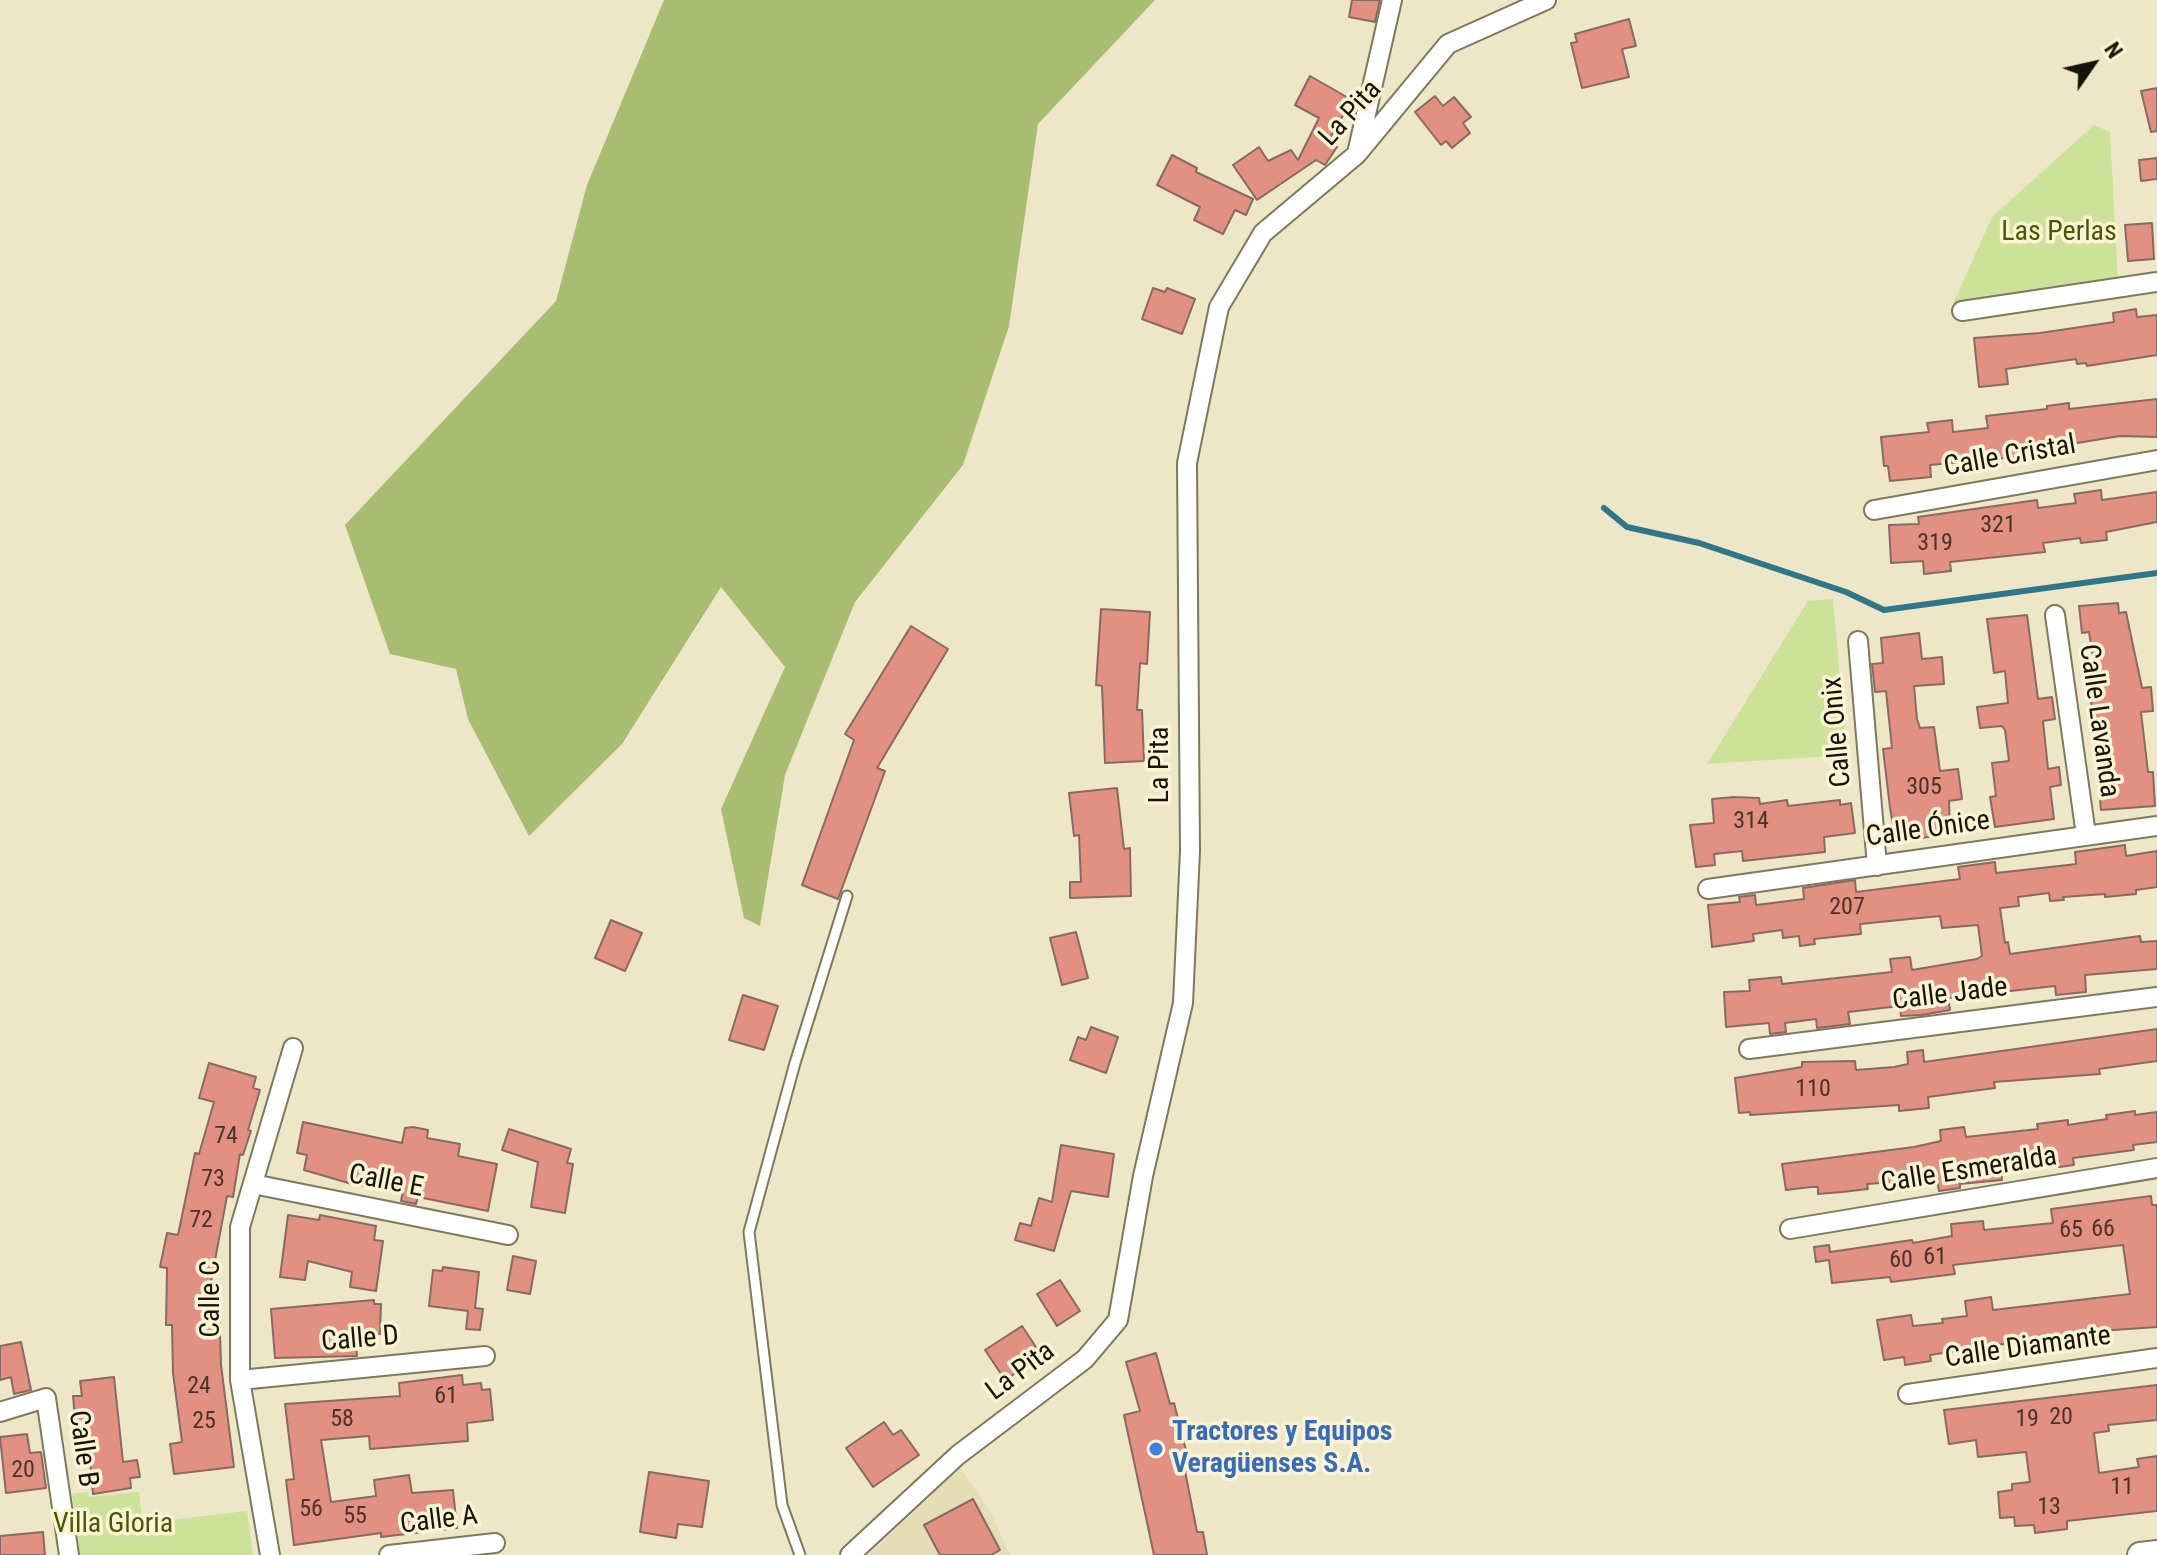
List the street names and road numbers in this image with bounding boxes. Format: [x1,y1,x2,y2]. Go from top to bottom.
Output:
street label: La Pita [1313,74,1389,154]
street label: Calle Cristal [1941,429,2079,485]
street label: Calle Lavanda [2071,642,2125,800]
street label: Calle Onix [1816,675,1860,789]
street label: La Pita [1144,727,1178,803]
street label: Calle Ónice [1864,805,1992,855]
street label: Calle Jade [1891,971,2009,1019]
street label: Calle Esmeralda [1879,1141,2059,1201]
street label: Calle E [346,1158,426,1206]
street label: Calle C [195,1260,229,1338]
street label: Calle D [320,1320,400,1360]
street label: Calle Diamante [1943,1320,2113,1376]
street label: La Pita [980,1335,1062,1409]
street label: Calle B [60,1409,104,1489]
street label: Calle A [398,1500,480,1542]

